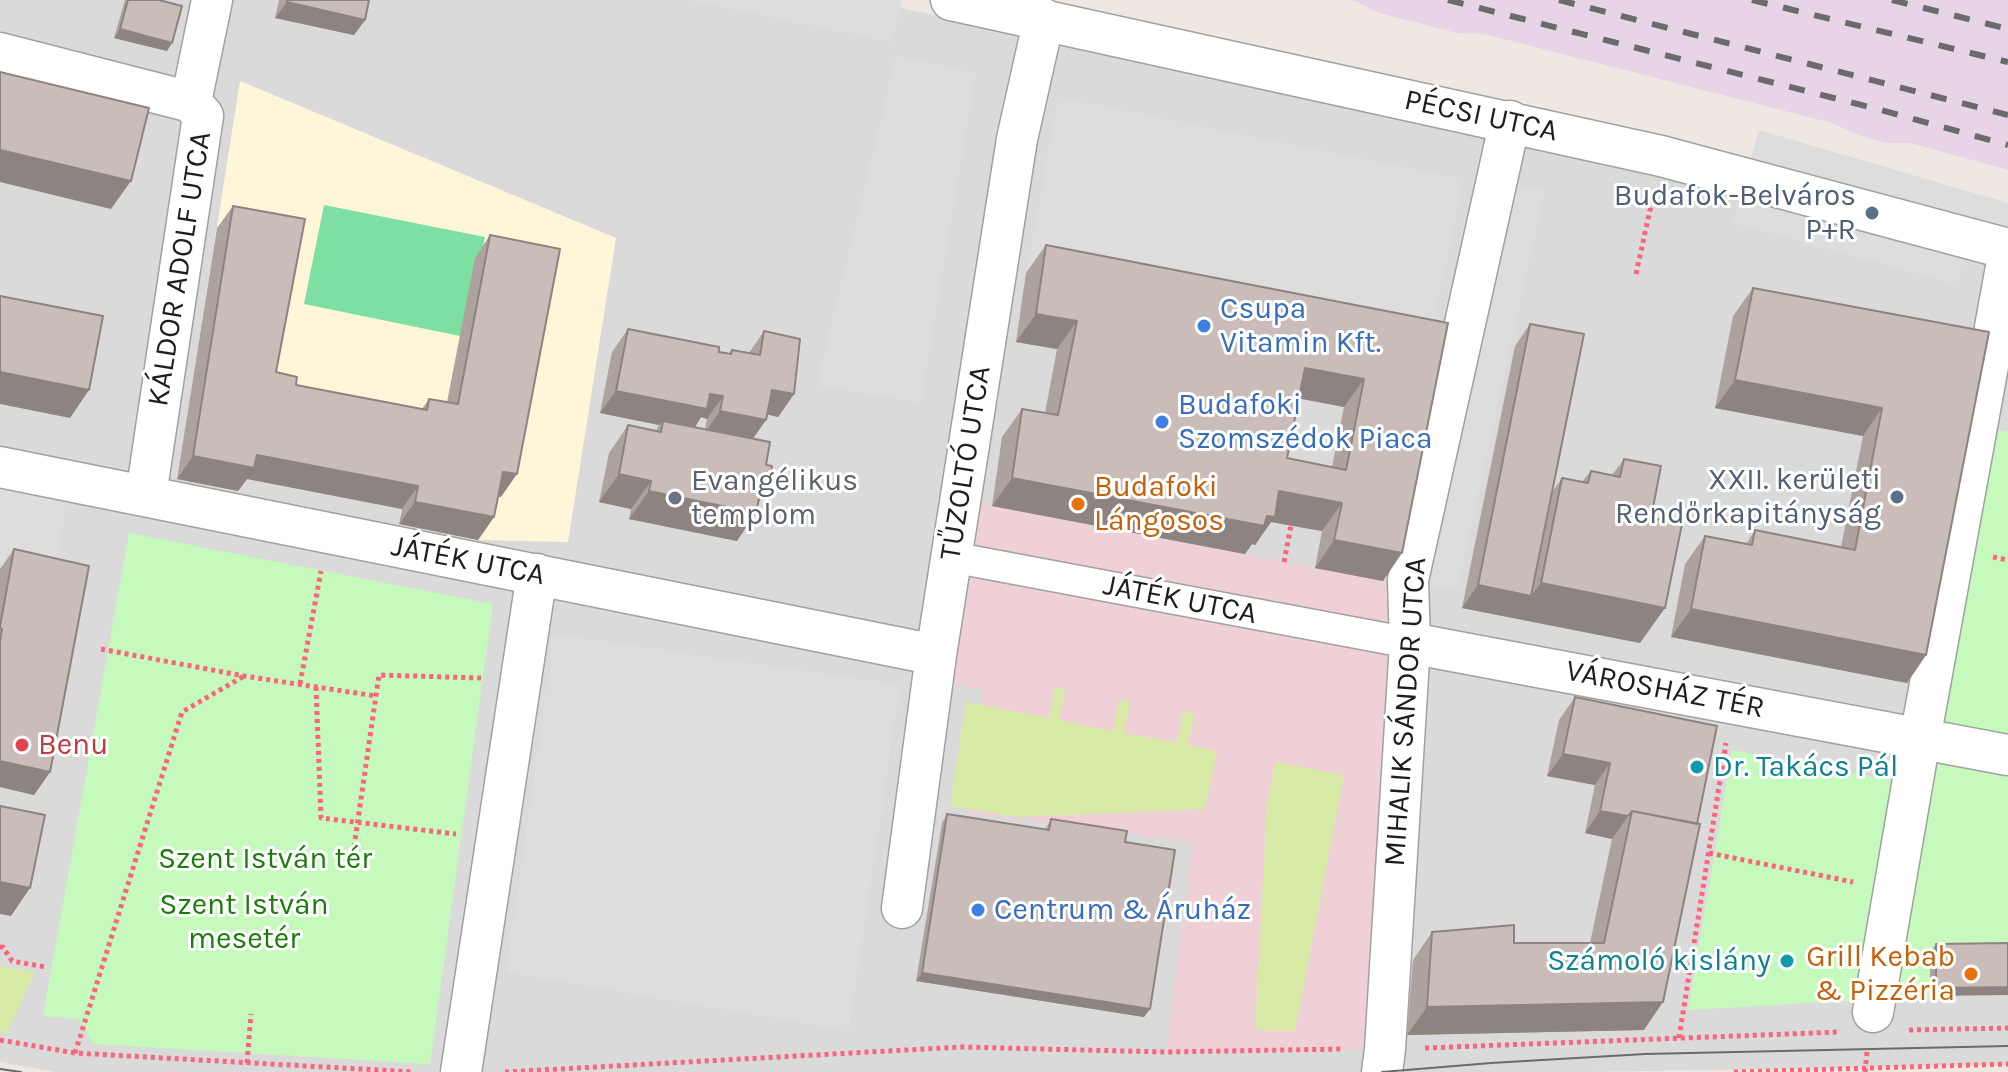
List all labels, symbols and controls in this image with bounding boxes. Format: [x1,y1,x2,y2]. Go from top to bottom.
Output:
street label: PÉCSI UTCA [1401,82,1561,150]
street label: KÁLDOR ADOLF UTCA [141,129,219,409]
place label: Budafok-Belváros P+R [1614,178,1856,248]
marker: Budafok-Belváros P+R [1863,204,1881,222]
place label: Csupa Vitamin Kft. [1220,291,1381,362]
marker: Csupa Vitamin Kft. [1195,317,1213,335]
street label: TŰZOLTÓ UTCA [933,363,999,563]
place label: Budafoki Szomszédok Piaca [1178,387,1432,458]
marker: Budafoki Szomszédok Piaca [1153,413,1171,431]
place label: XXII. kerületi Rendőrkapitányság [1615,462,1881,532]
place label: Evangélikus templom [691,463,858,534]
place label: Budafoki Lángosos [1094,469,1224,540]
marker: XXII. kerületi Rendőrkapitányság [1888,488,1906,506]
marker: Evangélikus templom [666,489,684,507]
marker: Budafoki Lángosos [1069,495,1087,513]
street label: JÁTÉK UTCA [388,528,548,594]
street label: MIHALIK SÁNDOR UTCA [1377,556,1435,868]
street label: JÁTÉK UTCA [1100,567,1260,633]
street label: VÁROSHÁZ TÉR [1563,653,1767,727]
place label: Benu [38,727,108,763]
marker: Benu [13,736,31,754]
place label: Dr. Takács Pál [1713,749,1898,785]
marker: Dr. Takács Pál [1688,758,1706,776]
park label: Szent István tér [158,841,372,877]
park label: Szent István mesetér [159,887,329,958]
place label: Centrum & Áruház [994,892,1251,928]
marker: Centrum & Áruház [969,901,987,919]
place label: Grill Kebab & Pizzéria [1806,939,1955,1010]
place label: Számoló kislány [1547,943,1771,979]
marker: Számoló kislány [1778,952,1796,970]
marker: Grill Kebab & Pizzéria [1962,965,1980,983]

